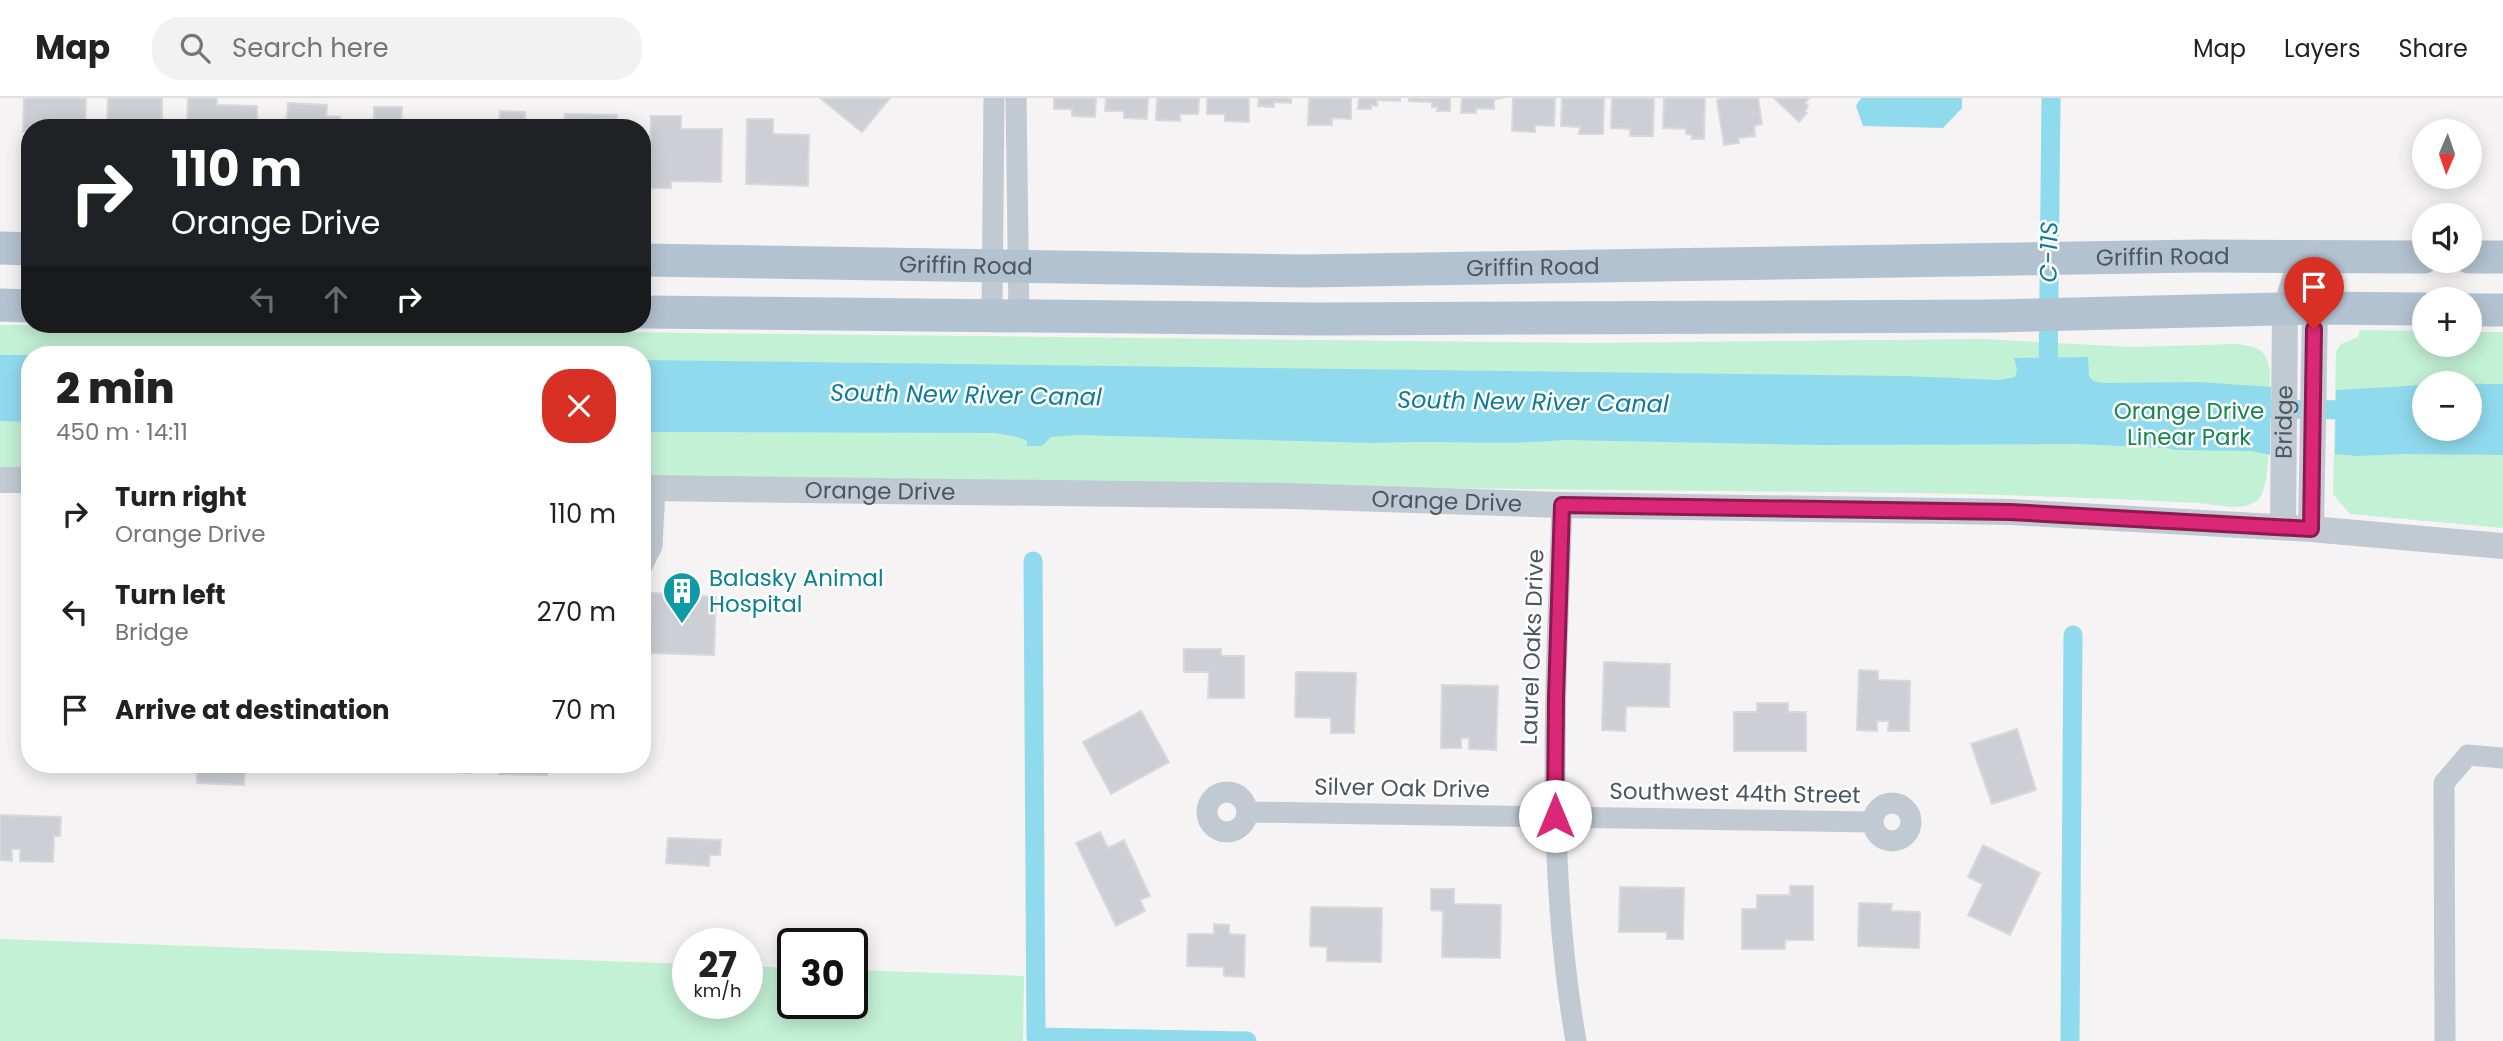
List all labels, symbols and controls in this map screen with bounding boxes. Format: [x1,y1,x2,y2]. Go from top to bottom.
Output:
search box [152,17,642,80]
text: Map [35,24,110,71]
icon: search [176,29,214,67]
text: Search here [232,30,389,66]
text: Map [2193,32,2246,65]
text: Layers [2284,32,2360,65]
text: Share [2398,32,2468,65]
north arrow [2412,119,2482,189]
map controls [2412,119,2482,441]
text: 110 m [171,135,302,203]
icon: right [56,147,147,238]
text: Orange Drive [171,200,380,245]
button: sound [2412,203,2482,273]
water label: C-11S [2031,221,2066,283]
street label: Griffin Road [2096,240,2230,274]
street label: Griffin Road [899,248,1033,282]
street label: Griffin Road [1466,250,1600,284]
pin [2284,257,2344,329]
icon: arrive [2295,268,2333,306]
icon: left [244,280,282,318]
icon: ahead [317,280,355,318]
icon: right [390,280,428,318]
button: + [2412,287,2482,357]
text: 2 min [56,359,174,418]
button: close [542,369,616,443]
button: − [2412,371,2482,441]
water label: South New River Canal [830,376,1102,413]
water label: South New River Canal [1397,383,1669,420]
street label: Bridge [2268,385,2300,459]
park label: Orange Drive Linear Park [2114,395,2264,453]
text: 450 m · 14:11 [56,416,188,448]
street label: Orange Drive [804,474,956,508]
text: Turn right [115,479,247,515]
street label: Orange Drive [1371,483,1523,520]
icon: right [56,495,94,533]
text: 110 m [549,496,616,532]
text: Orange Drive [115,518,266,550]
street label: Laurel Oaks Drive [1513,548,1551,746]
place label: Balasky Animal Hospital [709,562,884,620]
building icon: Balasky Animal Hospital [661,570,703,625]
text: Turn left [115,577,226,613]
icon: left [56,593,94,631]
text: 270 m [537,594,616,630]
text: Bridge [115,616,189,648]
icon: arrive [56,691,94,729]
text: Arrive at destination [115,692,390,728]
text: 70 m [552,692,616,728]
street label: Silver Oak Drive [1314,770,1490,806]
street label: Southwest 44th Street [1609,775,1861,811]
position arrow [1518,779,1592,853]
speed limit sign: 30 [777,928,868,1019]
text: 27 [698,940,737,989]
text: km/h [694,978,741,1003]

